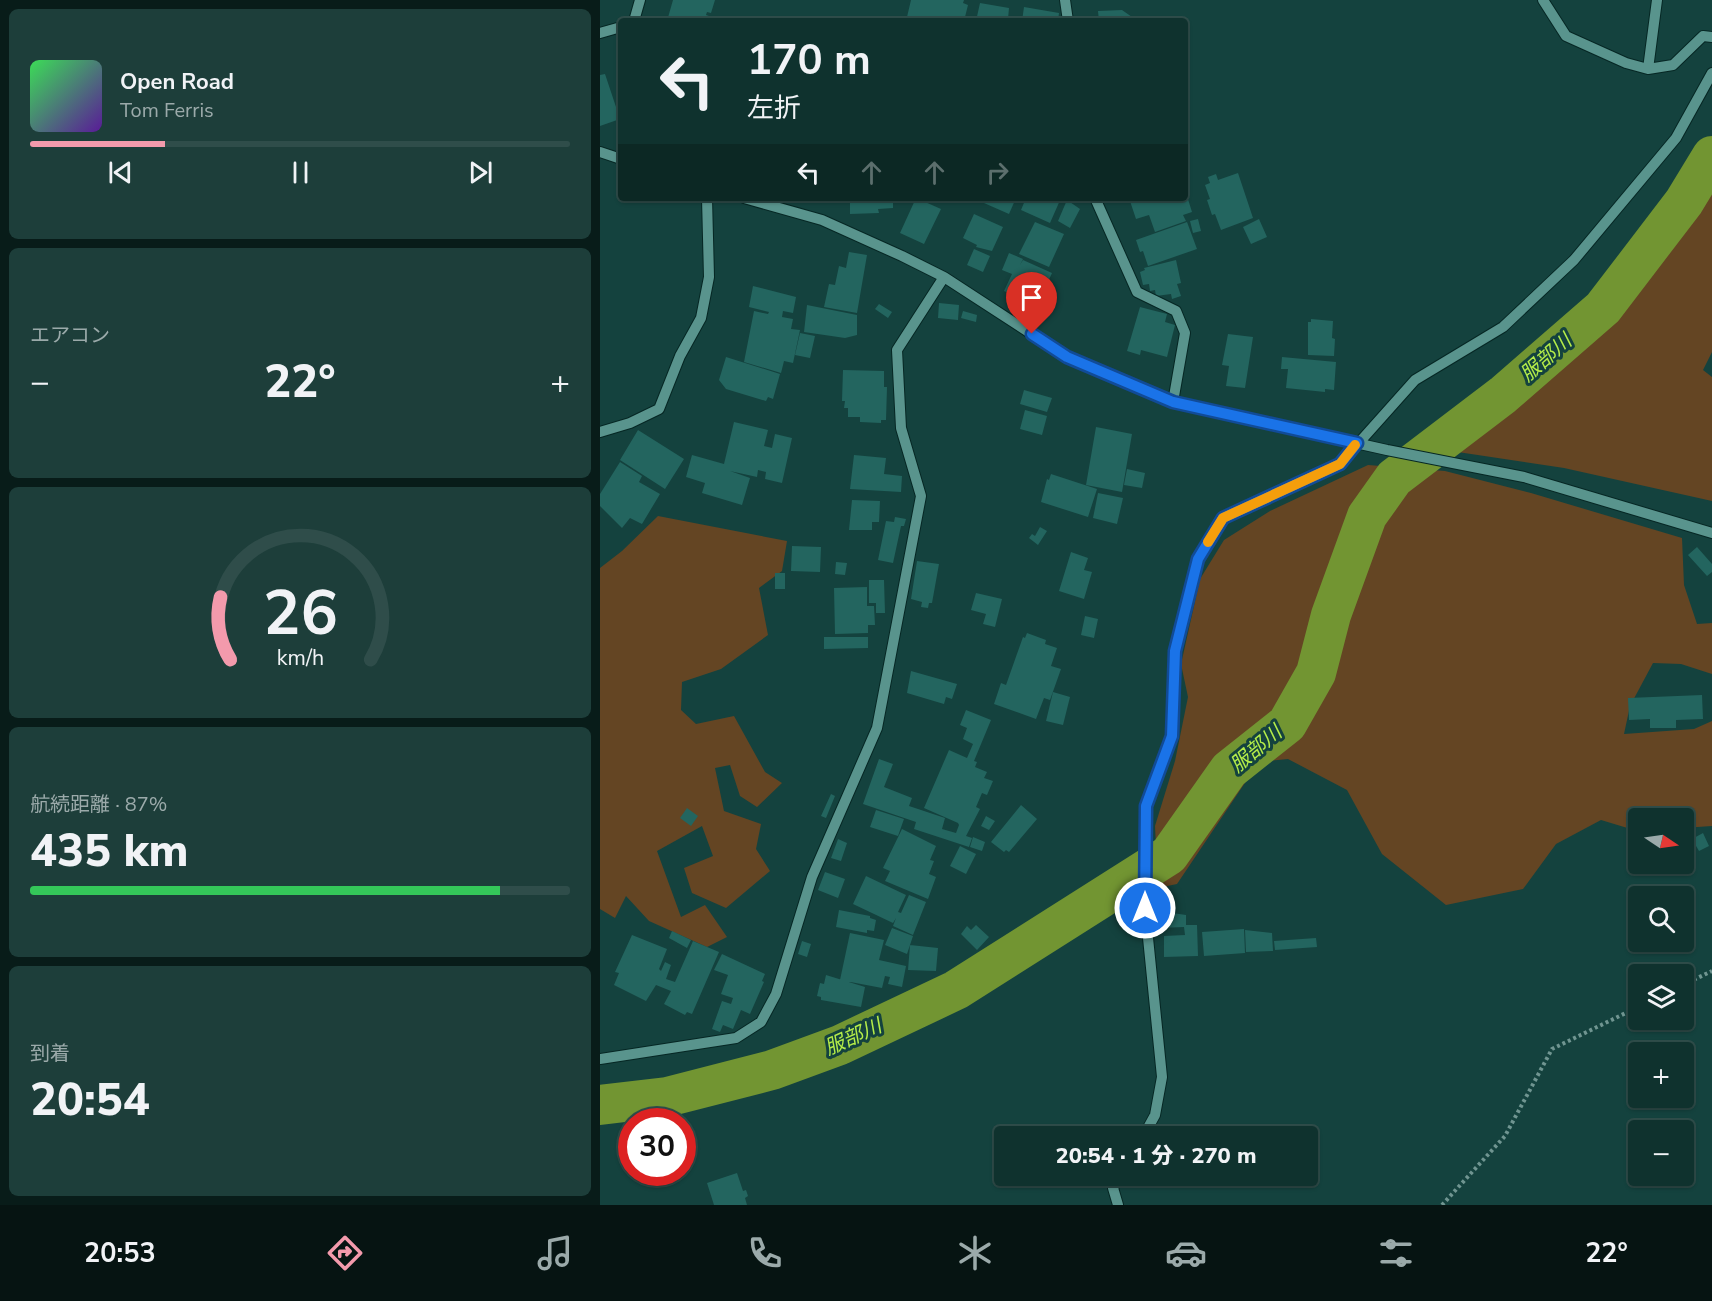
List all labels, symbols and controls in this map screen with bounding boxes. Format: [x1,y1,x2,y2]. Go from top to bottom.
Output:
text: 170 m [747,32,871,89]
icon: left [648,42,726,120]
text: Open Road [120,67,234,97]
text: 左折 [747,90,801,127]
text: Tom Ferris [120,97,214,124]
icon: previous [104,156,137,189]
icon: pause [284,156,317,189]
icon: next [464,156,497,189]
icon: left [792,156,825,189]
icon: ahead [855,156,888,189]
icon: ahead [918,156,951,189]
icon: right [981,156,1014,189]
pin [1006,272,1057,334]
icon: arrive [1015,281,1048,314]
text: エアコン [30,322,110,349]
water label: 服部川 [1515,327,1579,388]
text: 22° [264,352,336,413]
text: − [30,360,50,405]
text: + [550,360,570,405]
text: 26 [263,571,337,656]
text: km/h [276,643,324,673]
water label: 服部川 [1224,718,1289,779]
text: 航続距離 · 87% [30,791,167,818]
north arrow [1628,808,1694,874]
map controls [1628,808,1694,1186]
text: 435 km [30,821,189,882]
position arrow [1113,876,1177,940]
button: search [1628,886,1694,952]
button: layers [1628,964,1694,1030]
water label: 服部川 [820,1012,888,1062]
text: 到着 [30,1040,70,1067]
button: + [1628,1042,1694,1108]
text: 20:54 [30,1070,150,1131]
speed limit sign: 30 [618,1108,696,1186]
button: − [1628,1120,1694,1186]
text: 20:54 · 1 分 · 270 m [1055,1141,1257,1171]
icon: directions [324,1232,366,1274]
icon: music [534,1232,576,1274]
icon: phone [744,1232,786,1274]
icon: climate [954,1232,996,1274]
icon: car [1165,1232,1207,1274]
icon: filters [1375,1232,1417,1274]
text: 20:53 [84,1235,156,1272]
text: 22° [1585,1235,1628,1272]

